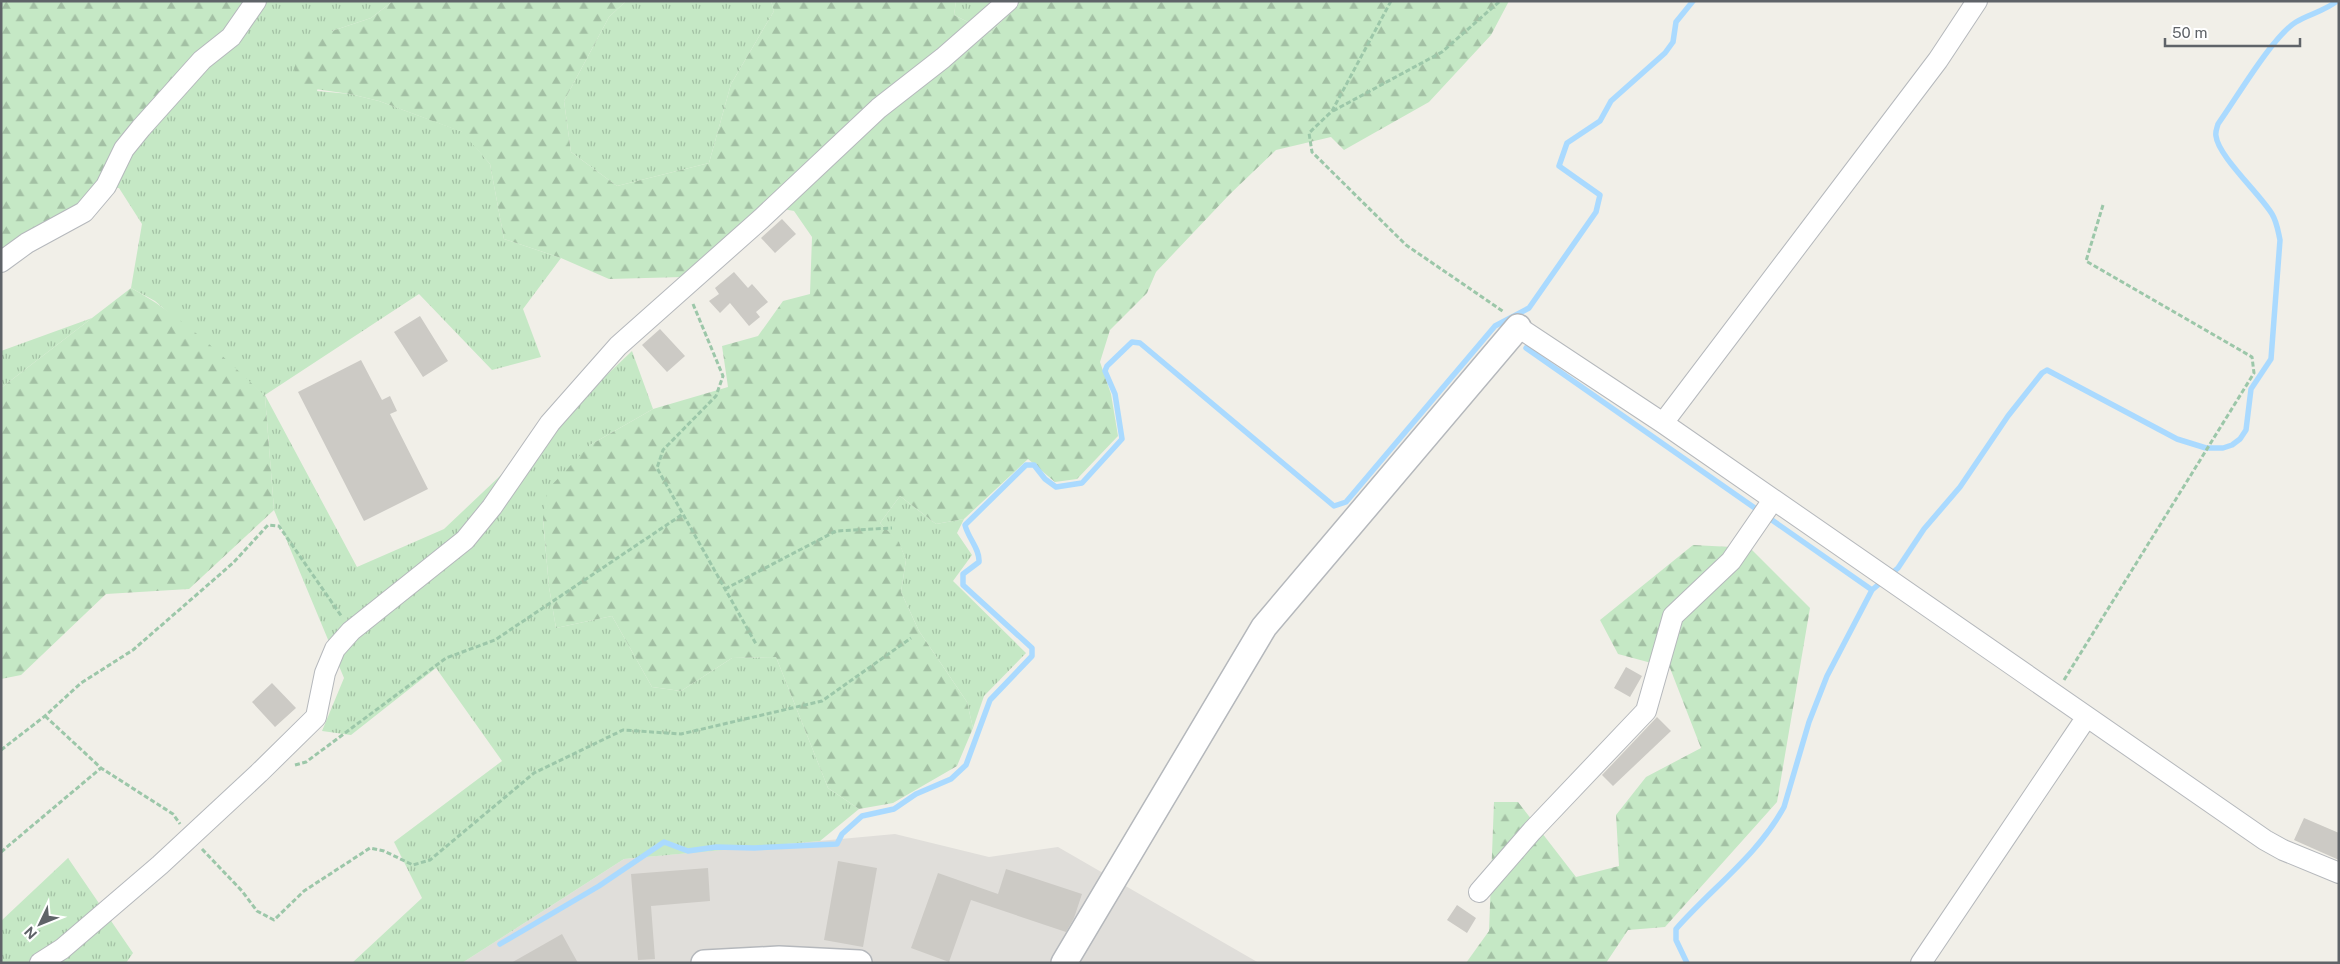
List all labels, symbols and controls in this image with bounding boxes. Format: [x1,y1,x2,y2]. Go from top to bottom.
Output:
scale bar [2165,15,2300,47]
text: 50 m [2172,24,2207,41]
north arrow [15,899,65,949]
text: N [21,923,40,942]

